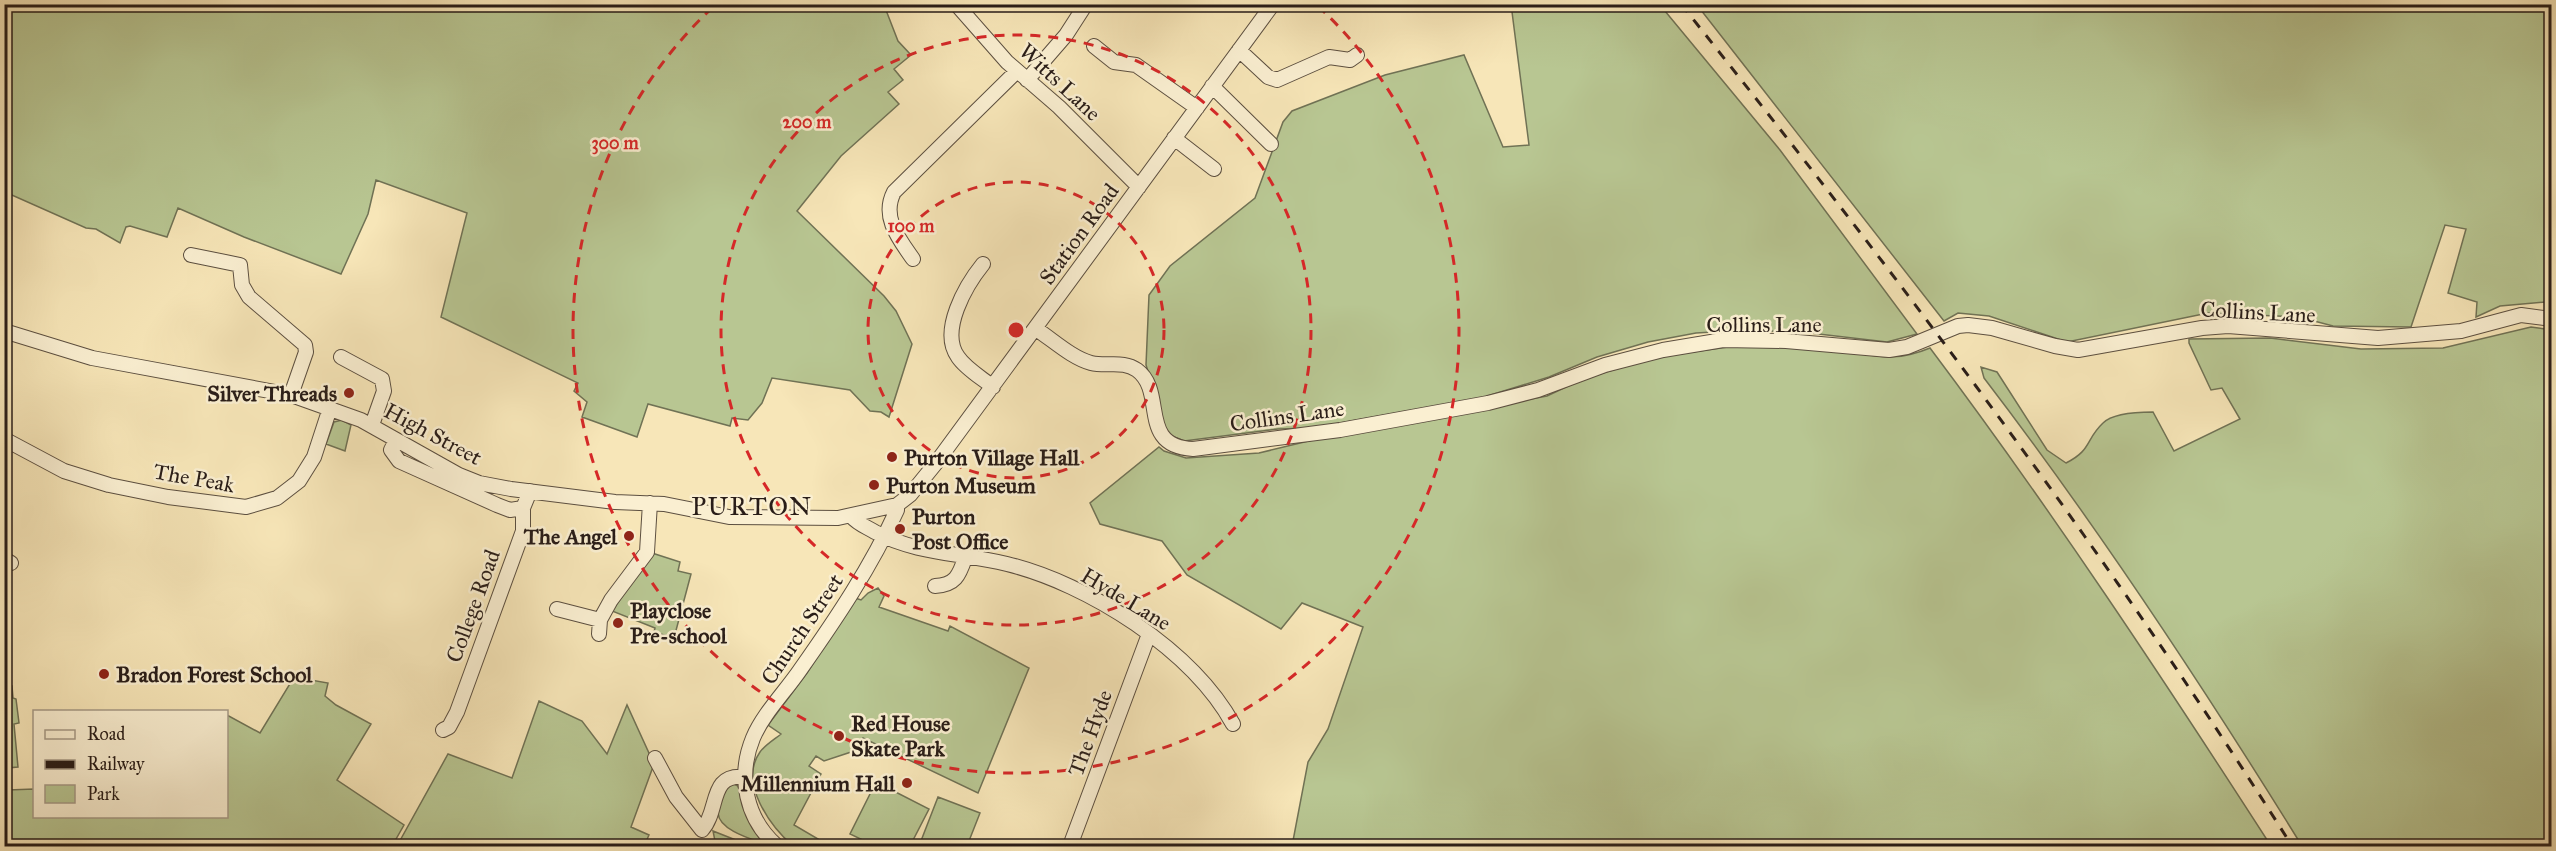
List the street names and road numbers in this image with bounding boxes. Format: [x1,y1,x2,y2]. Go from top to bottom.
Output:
street label: Witts Lane [1014,37,1106,127]
street label: Station Road [1033,178,1125,290]
street label: Collins Lane [2200,295,2316,329]
street label: Collins Lane [1706,311,1822,338]
street label: Collins Lane [1228,395,1346,437]
street label: High Street [379,397,487,471]
street label: The Peak [151,458,237,499]
street label: College Road [440,546,506,666]
street label: Hyde Lane [1076,562,1176,636]
street label: Church Street [755,568,849,690]
street label: The Hyde [1062,686,1118,780]

